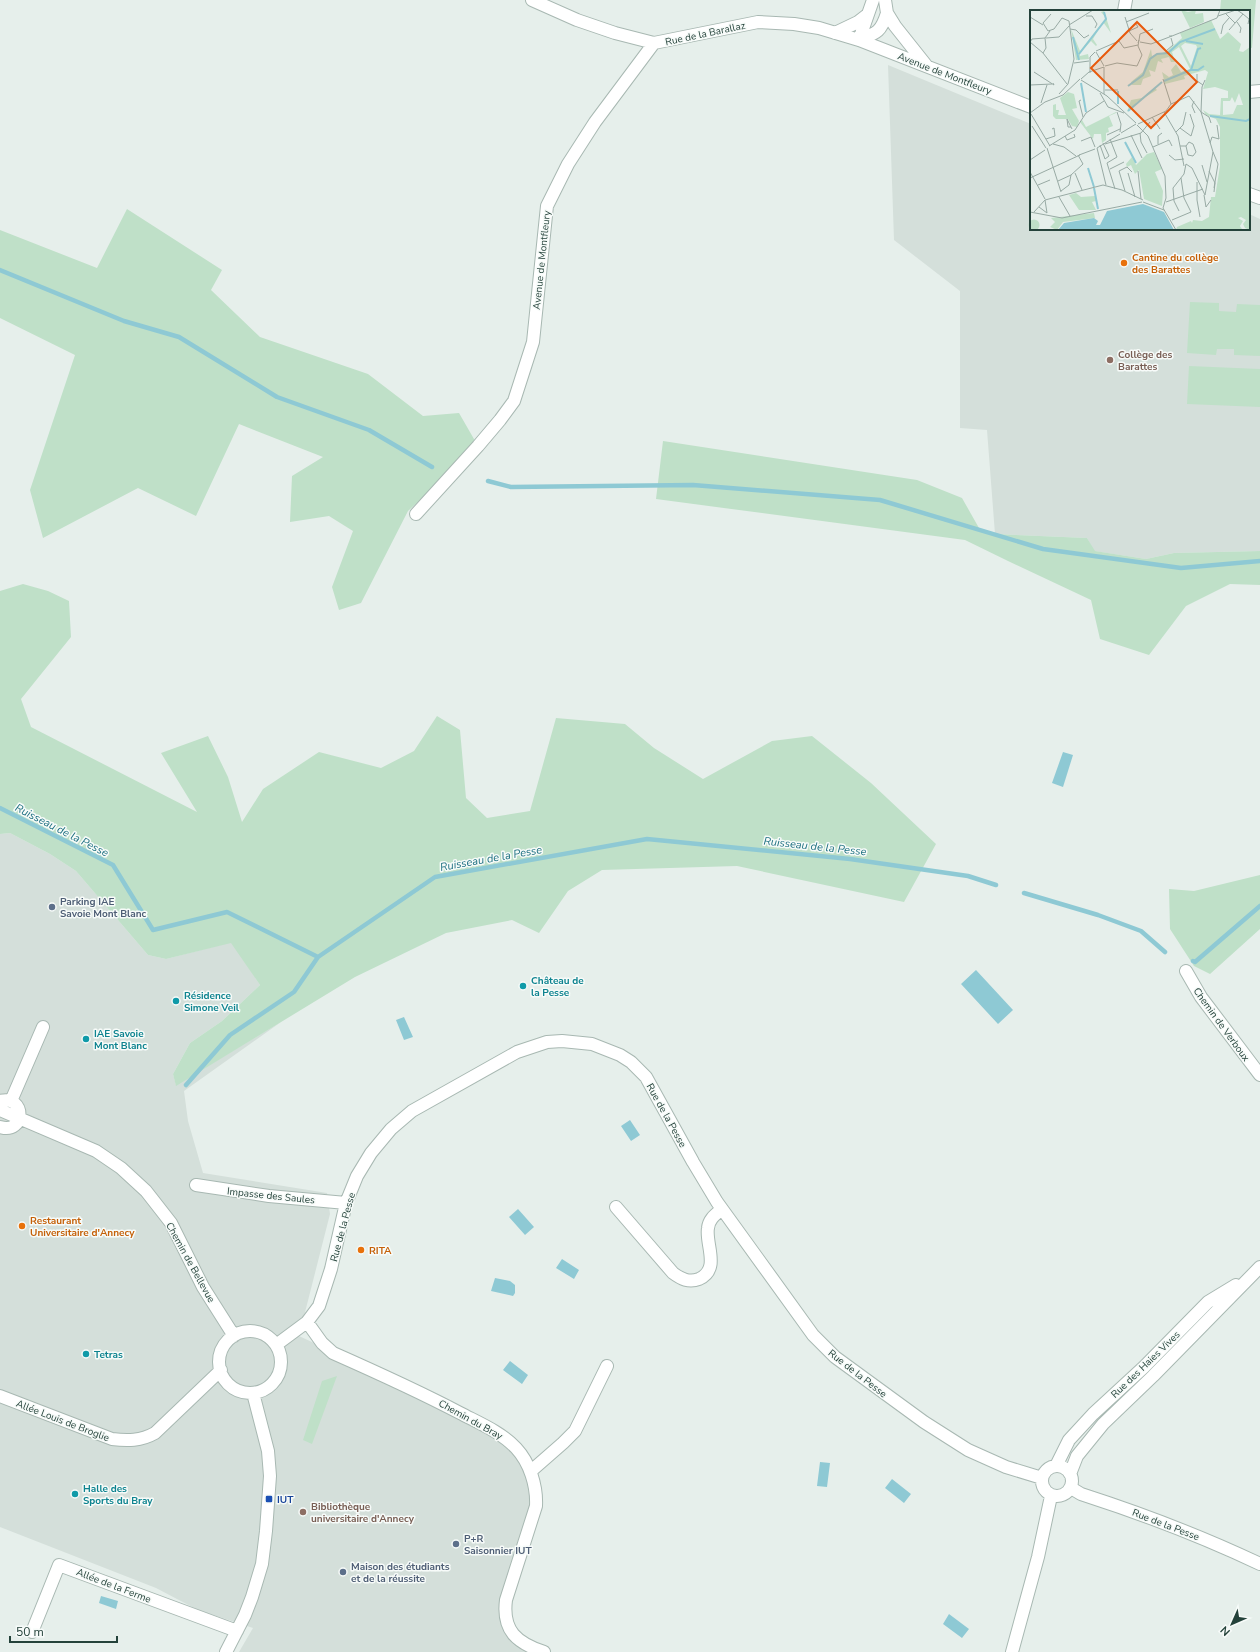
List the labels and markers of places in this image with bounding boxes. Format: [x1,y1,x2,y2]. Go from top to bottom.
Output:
place label: Cantine du collège des Barattes [1132,251,1219,277]
marker: Cantine du collège des Barattes [1119,258,1129,268]
place label: Collège des Barattes [1118,348,1173,374]
marker: Collège des Barattes [1105,355,1115,365]
place label: Parking IAE Savoie Mont Blanc [60,895,147,921]
marker: Parking IAE Savoie Mont Blanc [47,902,57,912]
place label: Château de la Pesse [531,974,584,1000]
marker: Château de la Pesse [518,981,528,991]
place label: Résidence Simone Veil [184,989,240,1015]
marker: Résidence Simone Veil [171,996,181,1006]
place label: IAE Savoie Mont Blanc [94,1027,147,1053]
marker: IAE Savoie Mont Blanc [81,1034,91,1044]
place label: Restaurant Universitaire d'Annecy [30,1214,135,1240]
marker: Restaurant Universitaire d'Annecy [17,1221,27,1231]
place label: RITA [369,1244,392,1258]
marker: RITA [356,1245,366,1255]
place label: Tetras [94,1348,123,1362]
marker: Tetras [81,1349,91,1359]
place label: Halle des Sports du Bray [83,1482,153,1508]
marker: Halle des Sports du Bray [70,1489,80,1499]
place label: IUT [277,1493,294,1507]
marker: IUT [264,1494,274,1504]
place label: Bibliothèque universitaire d'Annecy [311,1500,415,1526]
marker: Bibliothèque universitaire d'Annecy [298,1507,308,1517]
place label: P+R Saisonnier IUT [464,1532,532,1558]
marker: P+R Saisonnier IUT [451,1539,461,1549]
place label: Maison des étudiants et de la réussite [351,1560,450,1586]
marker: Maison des étudiants et de la réussite [338,1567,348,1577]

